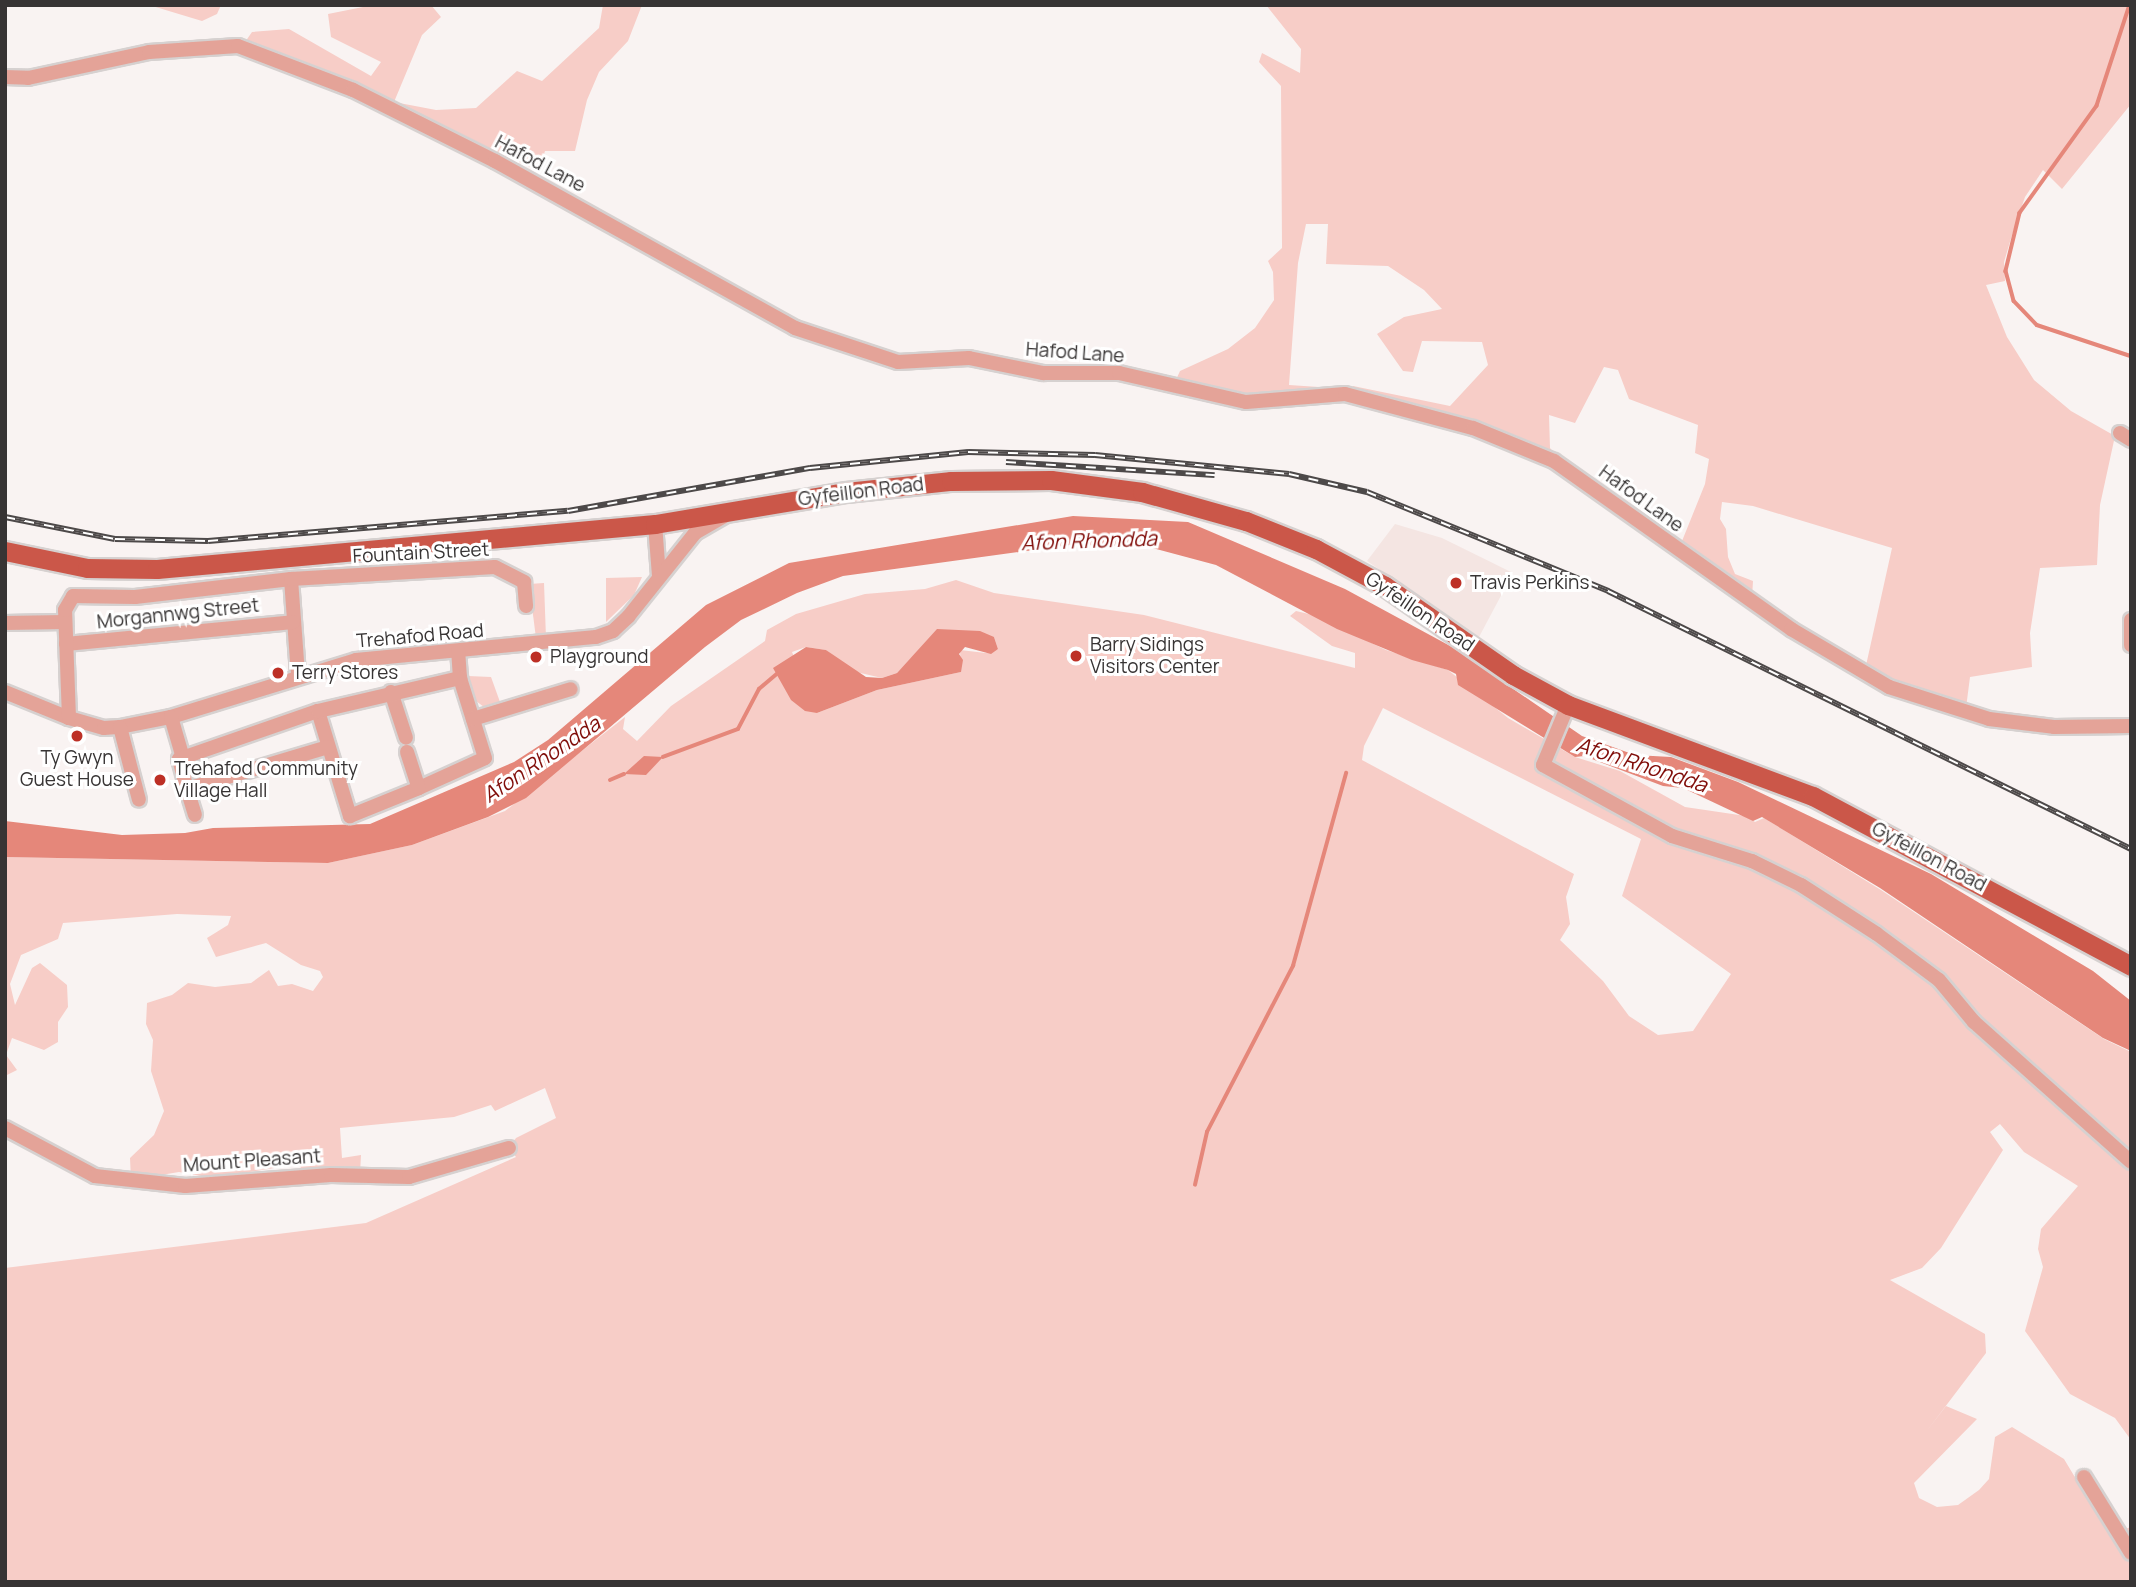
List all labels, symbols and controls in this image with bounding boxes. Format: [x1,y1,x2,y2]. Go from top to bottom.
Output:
street label: Hafod Lane [491,131,589,197]
street label: Hafod Lane [1025,338,1125,368]
street label: Hafod Lane [1594,461,1688,537]
street label: Gyfeillon Road [797,473,925,511]
water label: Afon Rhondda [1021,525,1157,555]
street label: Fountain Street [352,538,490,568]
street label: Gyfeillon Road [1361,567,1479,657]
place label: Travis Perkins [1470,572,1589,594]
marker: Travis Perkins [1448,575,1464,591]
street label: Morgannwg Street [96,594,260,634]
street label: Trehafod Road [355,619,485,653]
place label: Barry Sidings Visitors Center [1090,634,1220,678]
place label: Playground [550,646,649,668]
marker: Barry Sidings Visitors Center [1068,648,1084,664]
marker: Playground [528,649,544,665]
place label: Terry Stores [292,662,398,684]
marker: Terry Stores [270,665,286,681]
water label: Afon Rhondda [478,711,604,807]
marker: Ty Gwyn Guest House [69,728,85,744]
water label: Afon Rhondda [1573,731,1711,797]
place label: Ty Gwyn Guest House [20,747,134,791]
place label: Trehafod Community Village Hall [174,758,358,802]
marker: Trehafod Community Village Hall [152,772,168,788]
street label: Gyfeillon Road [1868,817,1990,897]
street label: Mount Pleasant [182,1145,322,1177]

